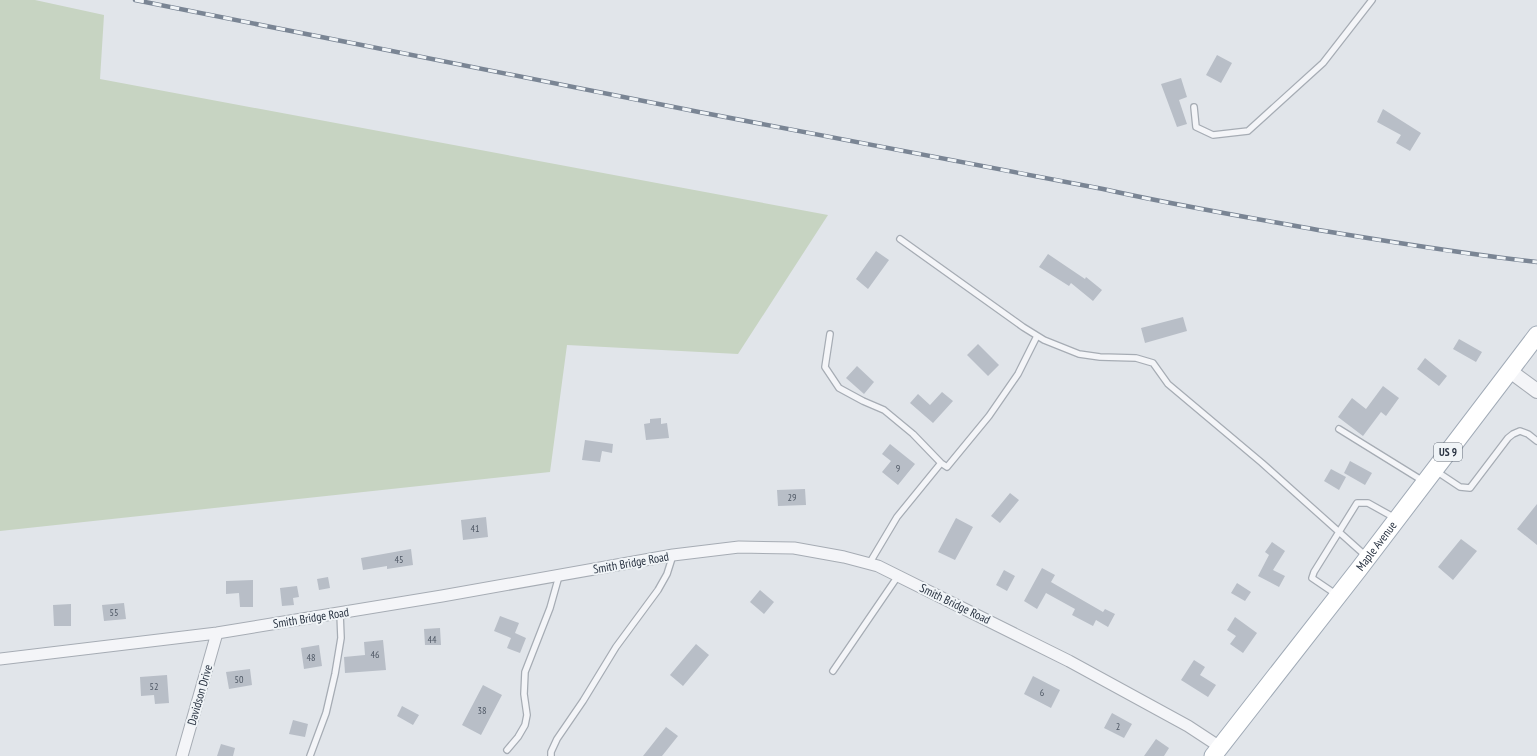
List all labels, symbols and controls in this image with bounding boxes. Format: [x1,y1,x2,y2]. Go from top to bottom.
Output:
road number: US 9 [1434,443,1462,461]
house number: 9 [896,462,900,475]
house number: 29 [788,491,797,504]
street label: Maple Avenue [1352,518,1400,573]
house number: 41 [471,522,480,535]
street label: Smith Bridge Road [592,548,670,577]
house number: 45 [395,553,404,566]
street label: Smith Bridge Road [918,580,993,627]
street label: Smith Bridge Road [272,604,350,631]
house number: 55 [110,606,119,619]
house number: 44 [428,633,437,646]
house number: 46 [371,648,380,661]
house number: 48 [307,651,316,664]
street label: Davidson Drive [184,663,215,727]
house number: 50 [235,673,244,686]
house number: 52 [150,680,159,693]
house number: 6 [1040,686,1045,699]
house number: 38 [478,704,487,717]
house number: 2 [1116,720,1120,733]

